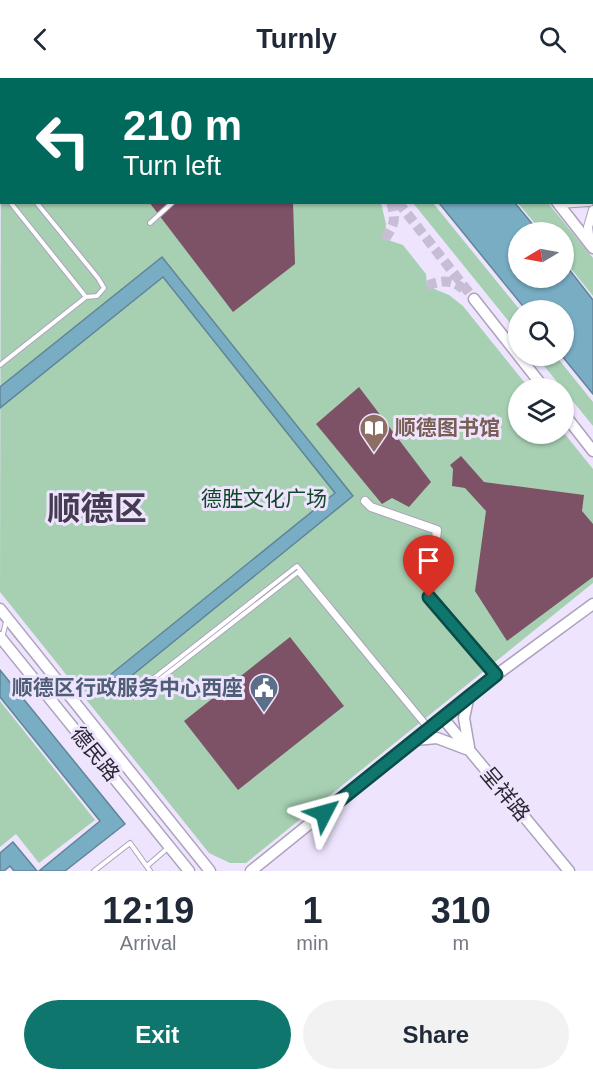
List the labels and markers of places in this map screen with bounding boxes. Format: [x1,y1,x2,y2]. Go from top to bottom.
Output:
library icon: 顺德图书馆 [358,412,390,454]
place label: 顺德图书馆 [395,416,500,439]
pin [403,535,454,597]
public building icon: 顺德区行政服务中心西座 [248,672,280,714]
place label: 顺德区行政服务中心西座 [12,676,243,699]

